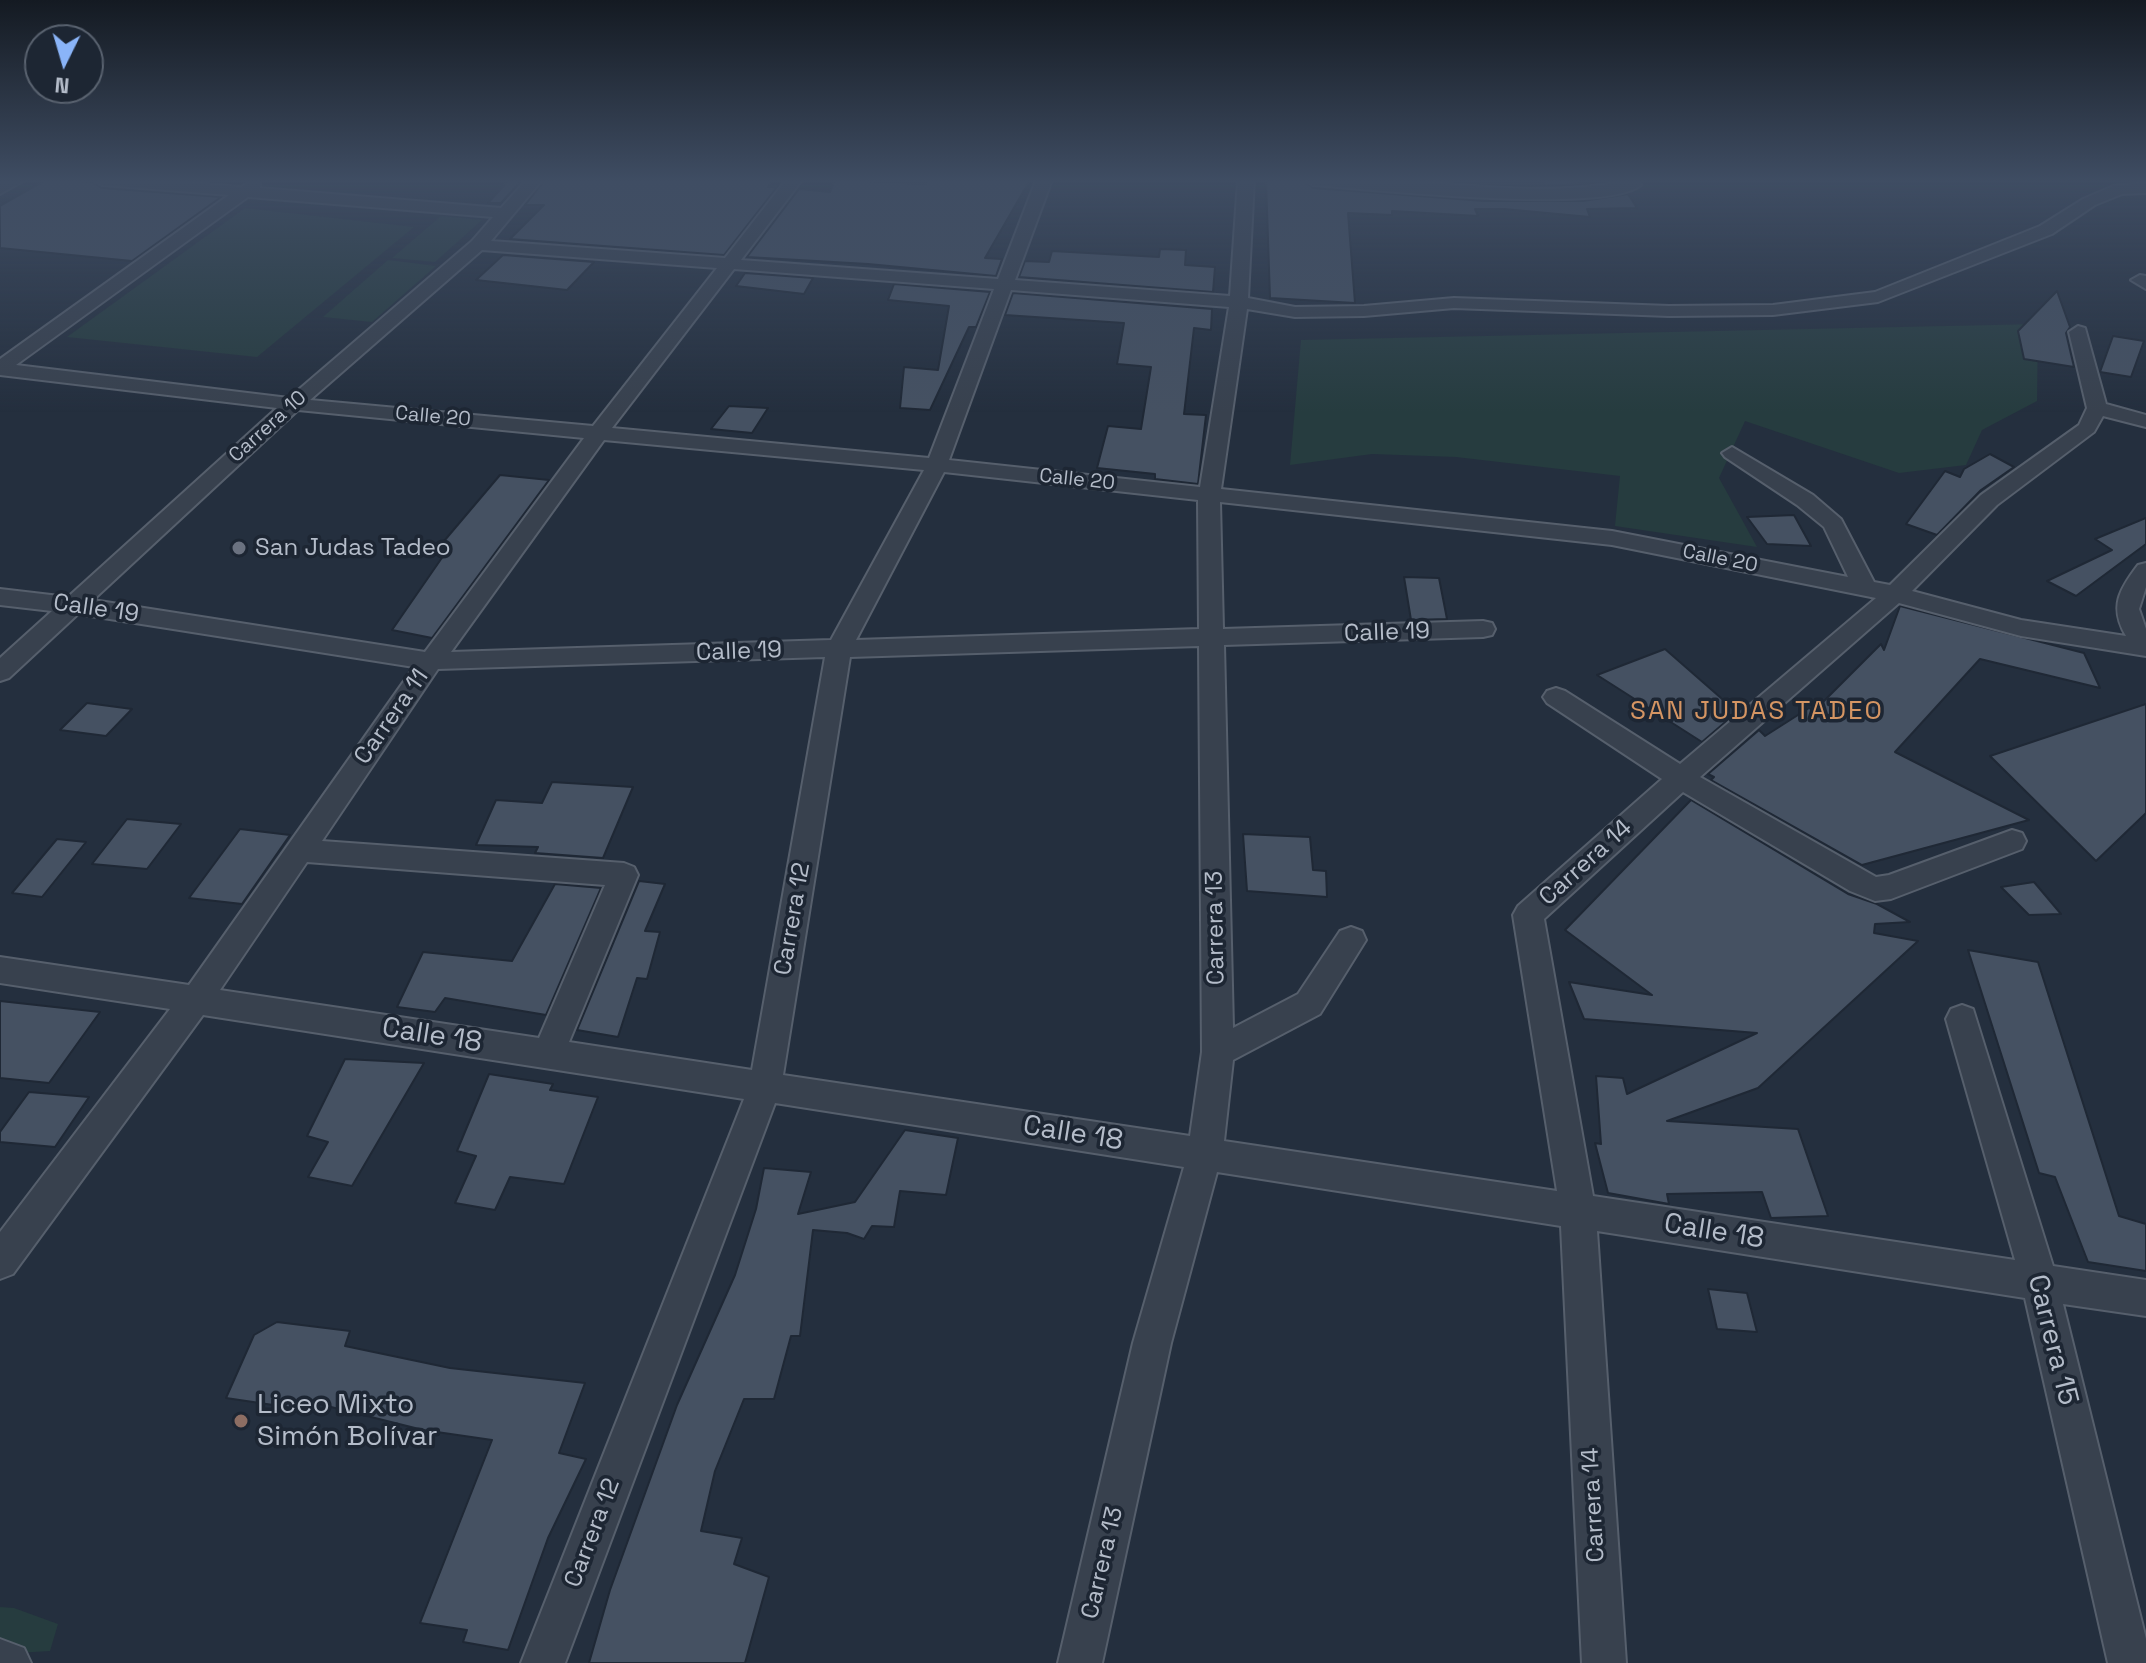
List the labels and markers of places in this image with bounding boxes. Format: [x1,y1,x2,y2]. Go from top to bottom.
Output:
place label: San Judas Tadeo [255,534,451,562]
marker: San Judas Tadeo [230,539,248,557]
place label: Liceo Mixto Simón Bolívar [257,1388,438,1454]
marker: Liceo Mixto Simón Bolívar [232,1412,250,1430]

